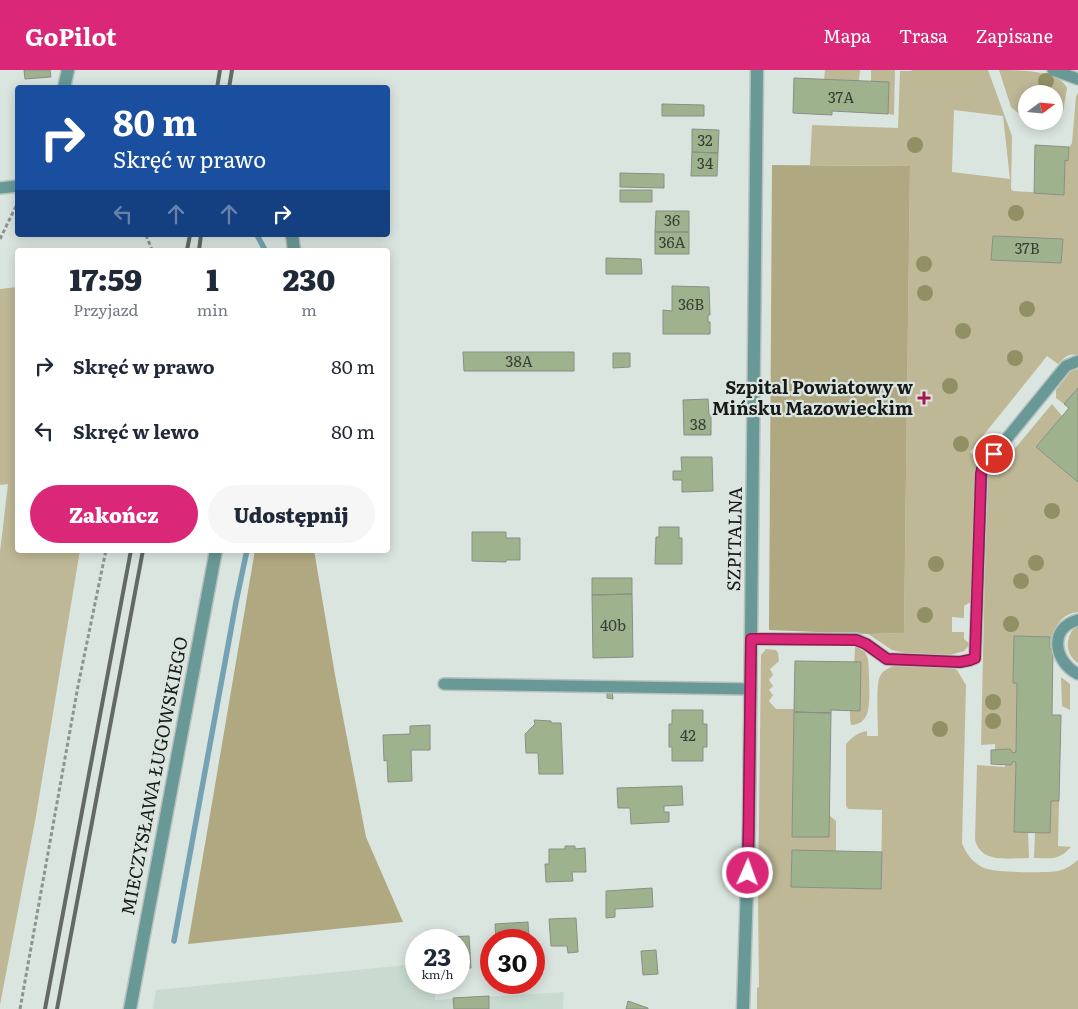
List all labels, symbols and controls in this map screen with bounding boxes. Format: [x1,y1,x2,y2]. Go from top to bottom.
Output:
text: GoPilot [25,18,117,53]
text: Mapa [823,22,871,49]
text: Trasa [899,22,948,49]
text: Zapisane [976,22,1053,49]
house number: 37A [828,85,854,108]
north arrow [1018,85,1062,130]
map controls [1018,85,1063,130]
text: 80 m [113,95,197,147]
icon: right [30,105,95,170]
house number: 32 [697,128,713,151]
text: Skręć w prawo [113,142,266,175]
house number: 34 [697,151,713,174]
icon: left [109,200,137,228]
icon: ahead [162,200,190,228]
icon: ahead [215,200,243,228]
icon: right [268,200,296,228]
house number: 36 [664,208,680,231]
house number: 36A [658,230,686,253]
house number: 37B [1014,236,1040,259]
text: 17:59 [70,256,142,300]
text: 1 [206,256,219,300]
text: 230 [283,256,336,300]
house number: 36B [678,292,704,315]
text: Przyjazd [73,297,138,321]
text: min [197,297,228,321]
text: m [301,297,317,321]
house number: 38A [505,349,533,372]
icon: right [30,352,58,380]
text: Skręć w prawo [73,352,215,380]
text: 80 m [331,352,375,380]
place label: Szpital Powiatowy w Mińsku Mazowieckim [712,373,914,421]
marker: Szpital Powiatowy w Mińsku Mazowieckim [917,391,931,405]
house number: 38 [690,412,706,435]
icon: left [30,417,58,445]
text: Skręć w lewo [73,417,199,445]
text: 80 m [331,417,375,445]
pin [973,433,1015,475]
icon: arrive [980,440,1008,468]
button: Zakończ [30,485,198,543]
button: Udostępnij [208,485,375,543]
street label: SZPITALNA [719,487,748,591]
house number: 40b [600,613,626,636]
street label: MIECZYSŁAWA ŁUGOWSKIEGO [113,634,194,917]
house number: 42 [680,723,696,746]
position arrow [721,846,773,898]
speed limit sign: 30 [480,929,545,994]
text: 23 [424,937,451,974]
text: km/h [422,965,453,983]

